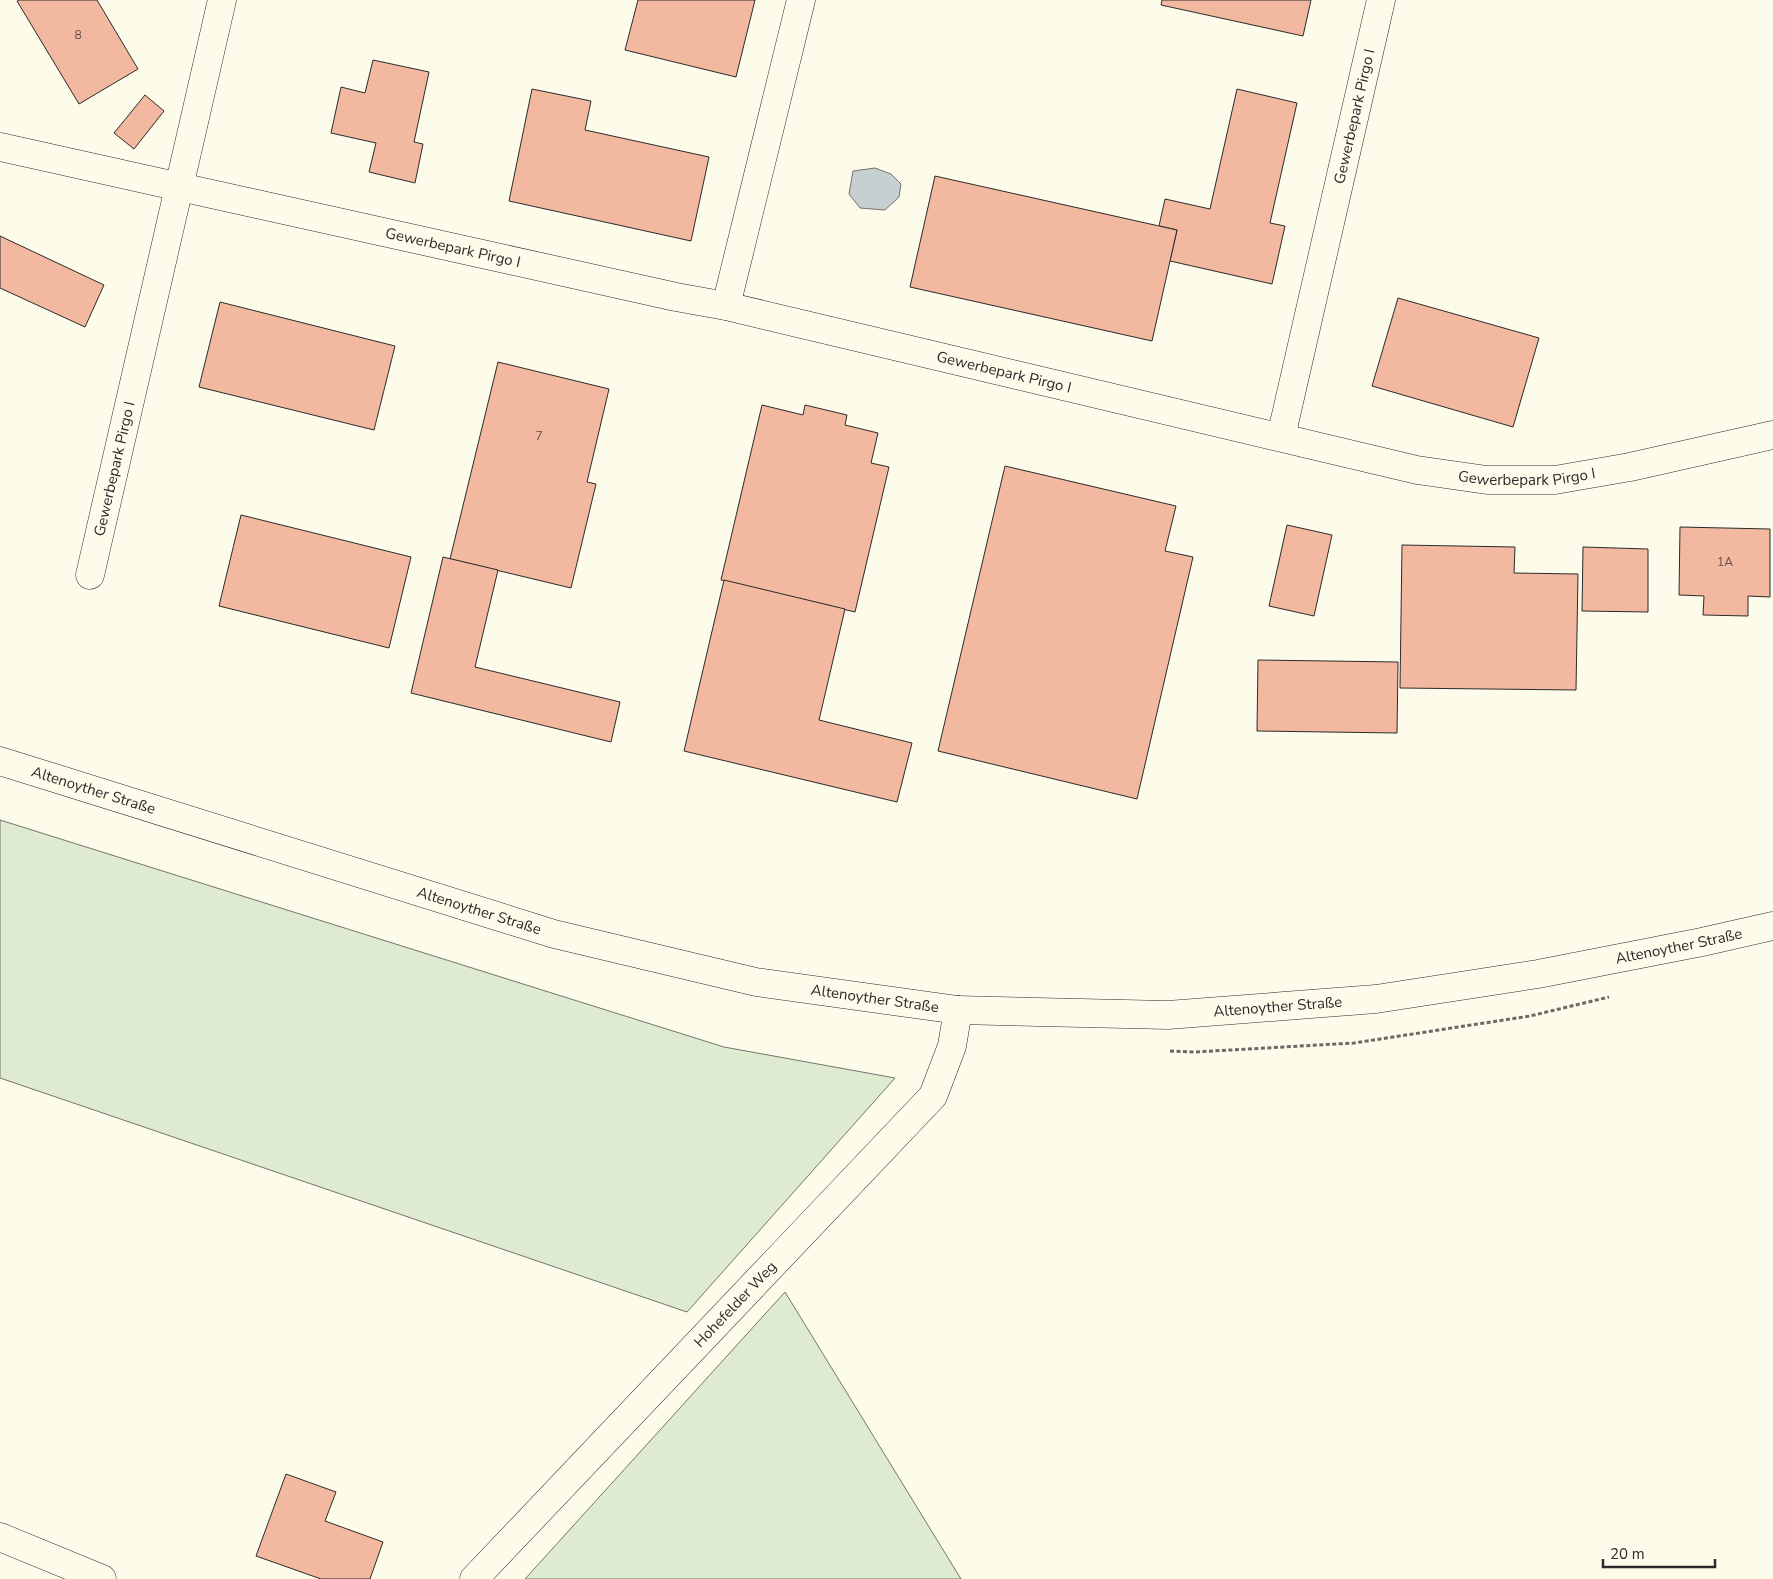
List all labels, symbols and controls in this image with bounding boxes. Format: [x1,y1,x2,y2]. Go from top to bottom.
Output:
house number: 8 [74,27,82,43]
street label: Gewerbepark Pirgo I [1329,47,1380,186]
street label: Gewerbepark Pirgo I [383,223,522,272]
street label: Gewerbepark Pirgo I [935,346,1073,398]
street label: Gewerbepark Pirgo I [89,399,140,538]
house number: 7 [535,428,543,444]
street label: Gewerbepark Pirgo I [1457,463,1597,490]
house number: 1A [1717,554,1733,570]
street label: Altenoyther Straße [29,761,158,819]
street label: Altenoyther Straße [415,882,544,939]
street label: Altenoyther Straße [1614,923,1744,969]
street label: Altenoyther Straße [810,980,940,1017]
street label: Altenoyther Straße [1213,992,1343,1021]
street label: Hohefelder Weg [689,1257,781,1352]
scale bar [1603,1536,1716,1568]
text: 20 m [1610,1544,1645,1564]

